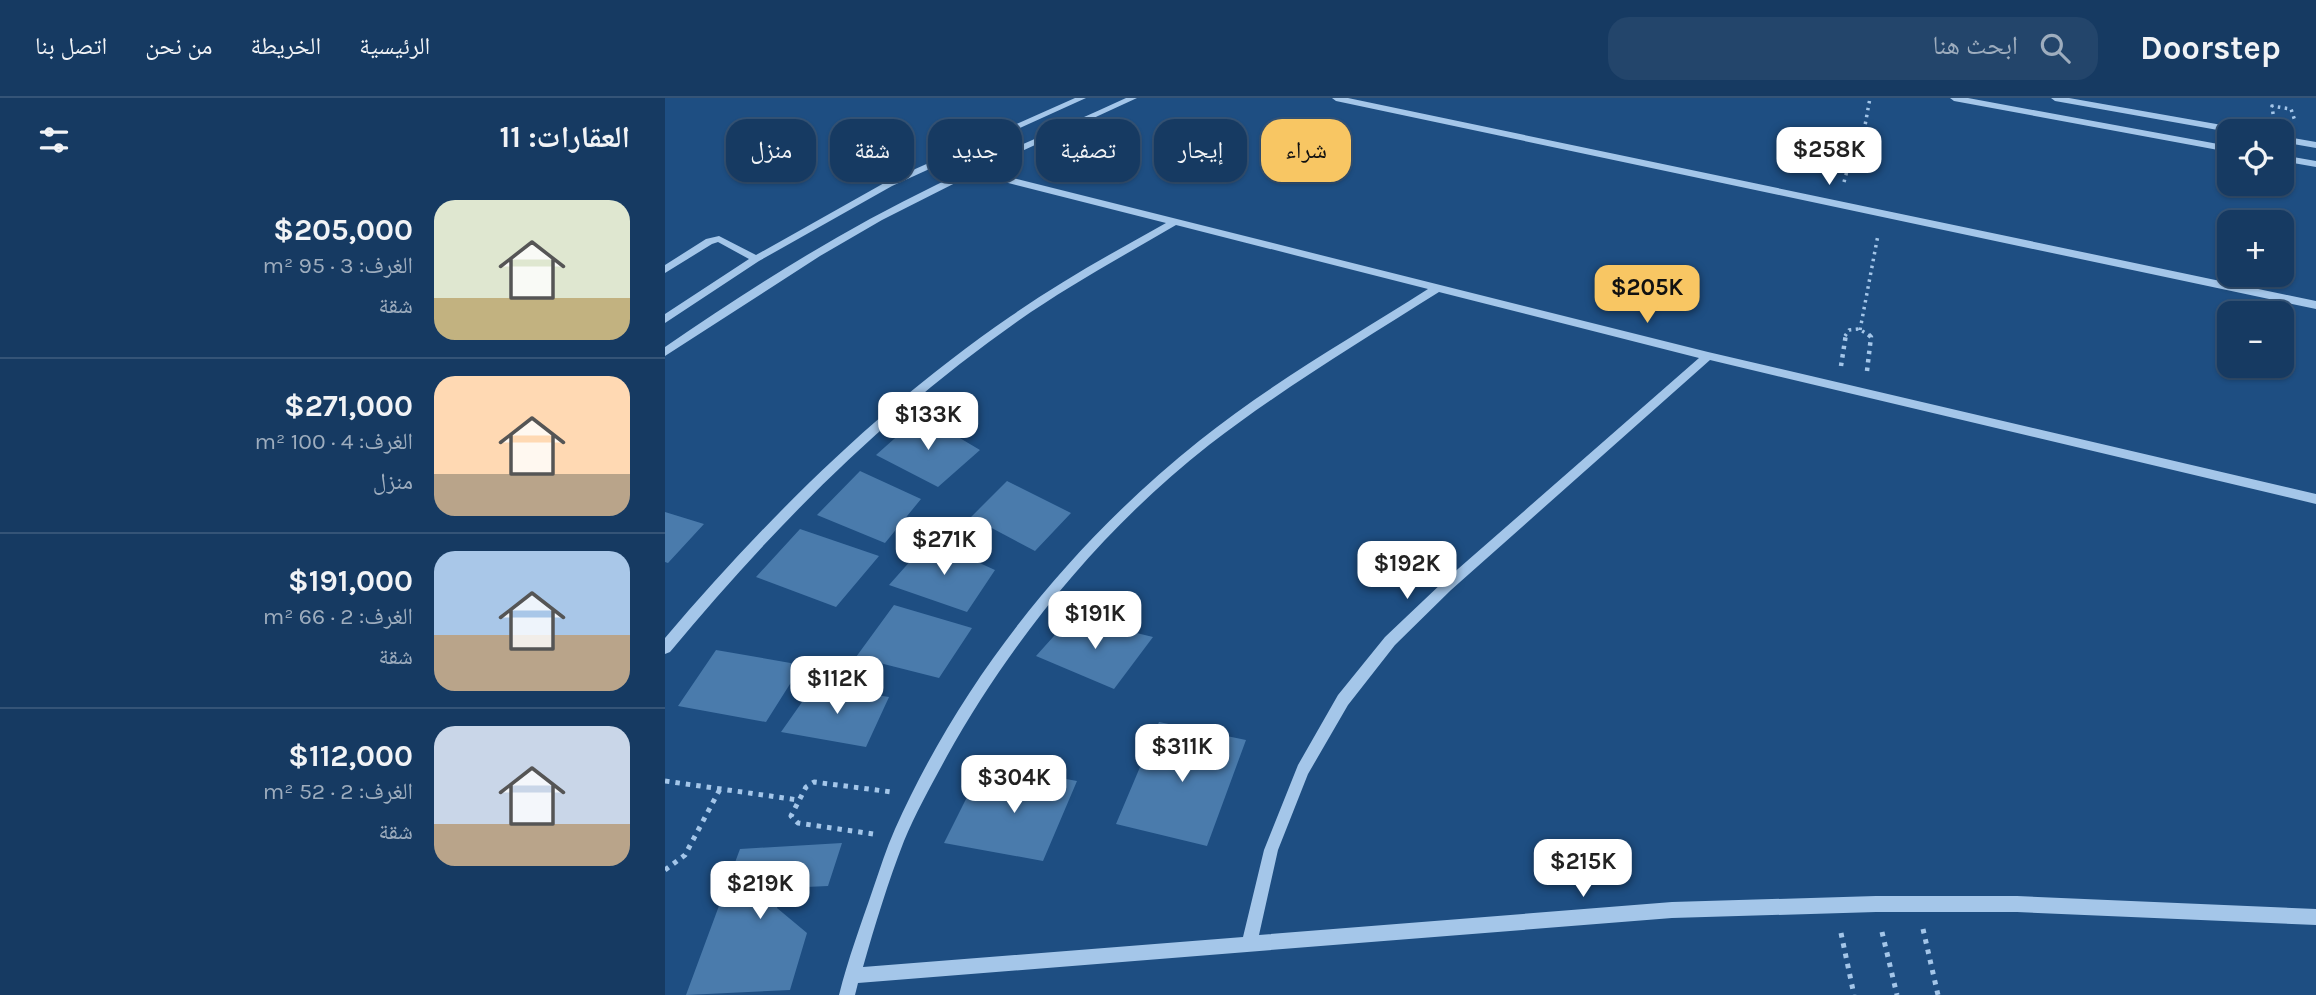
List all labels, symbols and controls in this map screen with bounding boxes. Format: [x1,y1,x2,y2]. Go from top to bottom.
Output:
search box [1608,17,2098,80]
icon: search [2036,29,2074,67]
text: Doorstep [2140,29,2281,67]
text: ابحث هنا [1933,30,2018,61]
text: اتصل بنا [35,32,107,60]
text: من نحن [145,32,213,60]
text: الخريطة [251,32,321,60]
text: الرئيسية [359,32,430,60]
text: العقارات: 11 [499,119,630,155]
chip: منزل [726,119,816,182]
chip: شقة [830,119,914,182]
chip: جديد [928,119,1022,182]
chip: تصفية [1036,119,1140,182]
chip: إيجار [1154,119,1247,182]
chip: شراء [1261,119,1351,182]
map controls [2217,119,2294,378]
button: locate [2217,119,2294,196]
icon: filters [35,121,73,159]
pin: $258K [1780,127,1878,187]
text: $258K [1792,136,1866,163]
button: + [2217,210,2294,287]
text: $205,000 [273,212,413,248]
icon: home [490,228,574,312]
text: الغرف: 3 · 95 m² [262,252,413,279]
pin: $205K [1598,266,1696,325]
text: $205K [1611,274,1683,301]
text: شقة [379,292,413,319]
button: − [2217,301,2294,378]
text: $271,000 [284,388,413,424]
pin: $133K [879,392,977,452]
text: $133K [894,401,962,428]
icon: home [490,404,574,488]
text: الغرف: 4 · 100 m² [255,428,413,455]
text: منزل [373,468,413,495]
pin: $271K [895,518,993,577]
text: $271K [912,526,976,553]
pin: $192K [1358,542,1456,601]
text: $192K [1373,550,1441,577]
text: $191,000 [288,563,413,599]
icon: home [490,579,574,663]
pin: $191K [1046,592,1144,651]
text: $191K [1064,600,1126,627]
text: الغرف: 2 · 66 m² [263,603,413,630]
text: شقة [379,643,413,670]
pin: $112K [788,656,886,716]
text: $112K [806,665,868,692]
pin: $311K [1133,724,1231,784]
text: $311K [1151,733,1213,760]
text: $112,000 [288,738,413,774]
icon: home [490,754,574,838]
pin: $304K [965,756,1063,815]
text: $304K [977,764,1051,791]
text: الغرف: 2 · 52 m² [263,778,413,805]
text: شقة [379,818,413,845]
pin: $215K [1534,840,1632,899]
text: $215K [1550,848,1616,875]
pin: $219K [711,862,809,921]
text: $219K [726,870,794,897]

